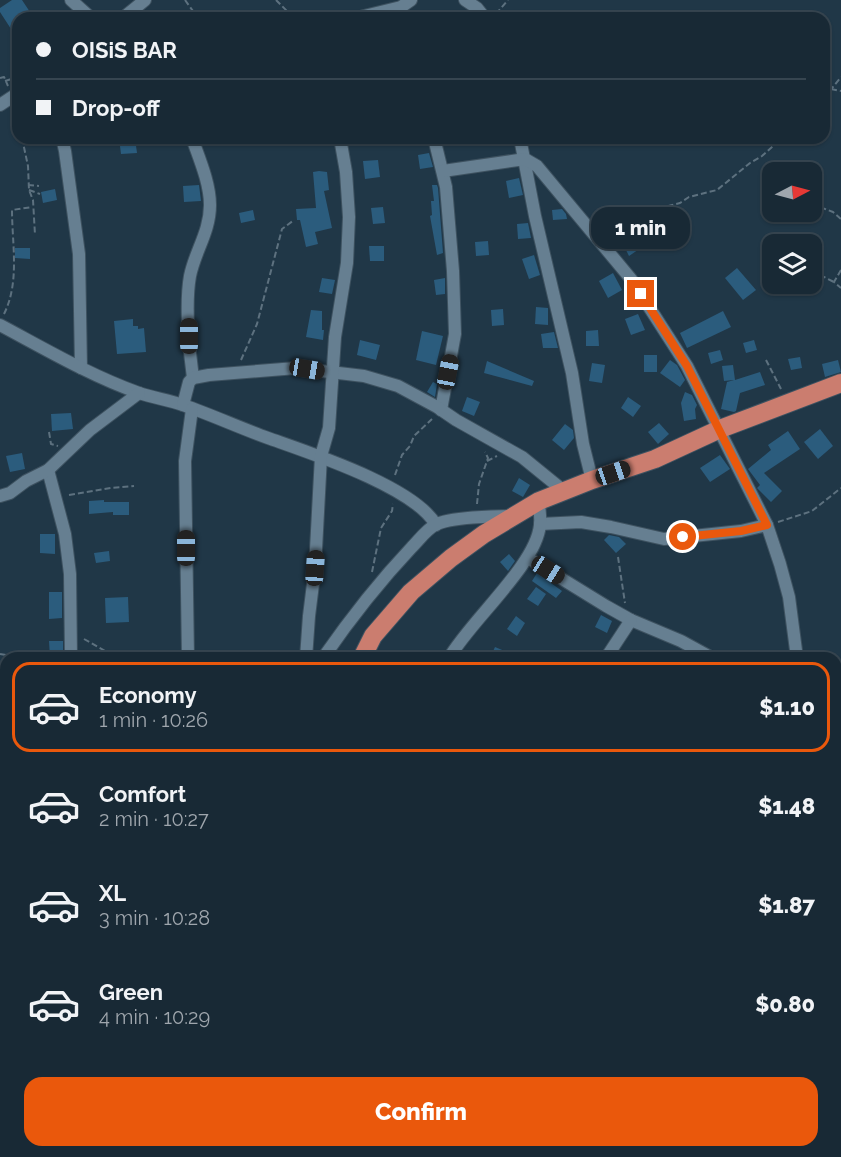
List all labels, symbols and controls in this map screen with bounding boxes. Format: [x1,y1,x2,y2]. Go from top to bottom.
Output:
text: OISiS BAR [72,37,177,63]
text: Drop-off [72,95,160,121]
north arrow [762,162,822,222]
map controls [762,162,822,294]
callout: 1 min [592,207,690,249]
text: 1 min [615,216,666,240]
button: layers [762,234,822,294]
route end [627,280,654,307]
car [180,318,198,354]
car [436,353,460,391]
car [288,357,326,381]
car [593,459,633,487]
route start [669,523,696,550]
car [177,530,195,566]
car [305,549,325,587]
car [528,553,568,587]
icon: car [27,680,81,734]
text: Economy [99,682,197,708]
text: $1.10 [759,694,815,720]
text: 1 min · 10:26 [99,708,208,732]
icon: car [27,779,81,833]
text: Comfort [99,781,186,807]
text: $1.48 [758,793,815,819]
text: 2 min · 10:27 [99,807,209,831]
icon: car [27,878,81,932]
text: XL [99,880,126,906]
text: $1.87 [758,892,815,918]
text: 3 min · 10:28 [99,906,210,930]
icon: car [27,977,81,1031]
text: Green [99,979,163,1005]
text: $0.80 [755,991,815,1017]
text: 4 min · 10:29 [99,1005,210,1029]
button: Confirm [24,1077,818,1146]

